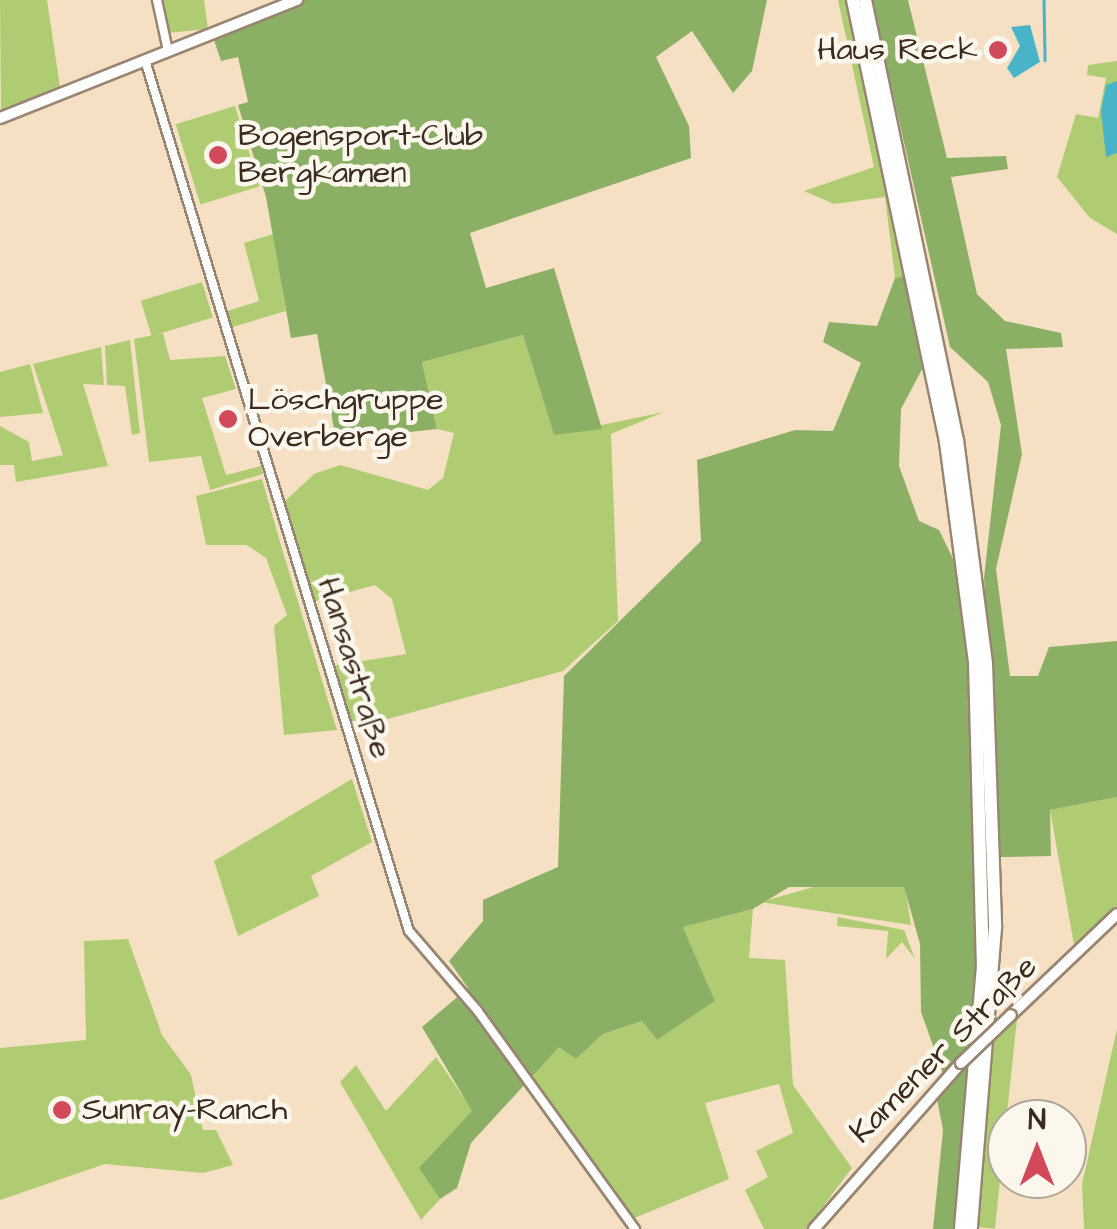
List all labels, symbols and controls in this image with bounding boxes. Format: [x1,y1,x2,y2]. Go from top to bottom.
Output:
place label: Haus Reck [817,31,978,69]
marker: Haus Reck [987,39,1009,61]
place label: Bogensport-Club Bergkamen [238,118,483,193]
marker: Bogensport-Club Bergkamen [207,144,229,166]
place label: Löschgruppe Overberge [248,382,444,457]
marker: Löschgruppe Overberge [217,408,239,430]
street label: Hansastraße [308,573,400,763]
street label: Kamener Straße [842,948,1046,1152]
place label: Sunray-Ranch [82,1091,287,1129]
marker: Sunray-Ranch [51,1099,73,1121]
north arrow [987,1099,1087,1199]
text: N [1028,1101,1046,1140]

